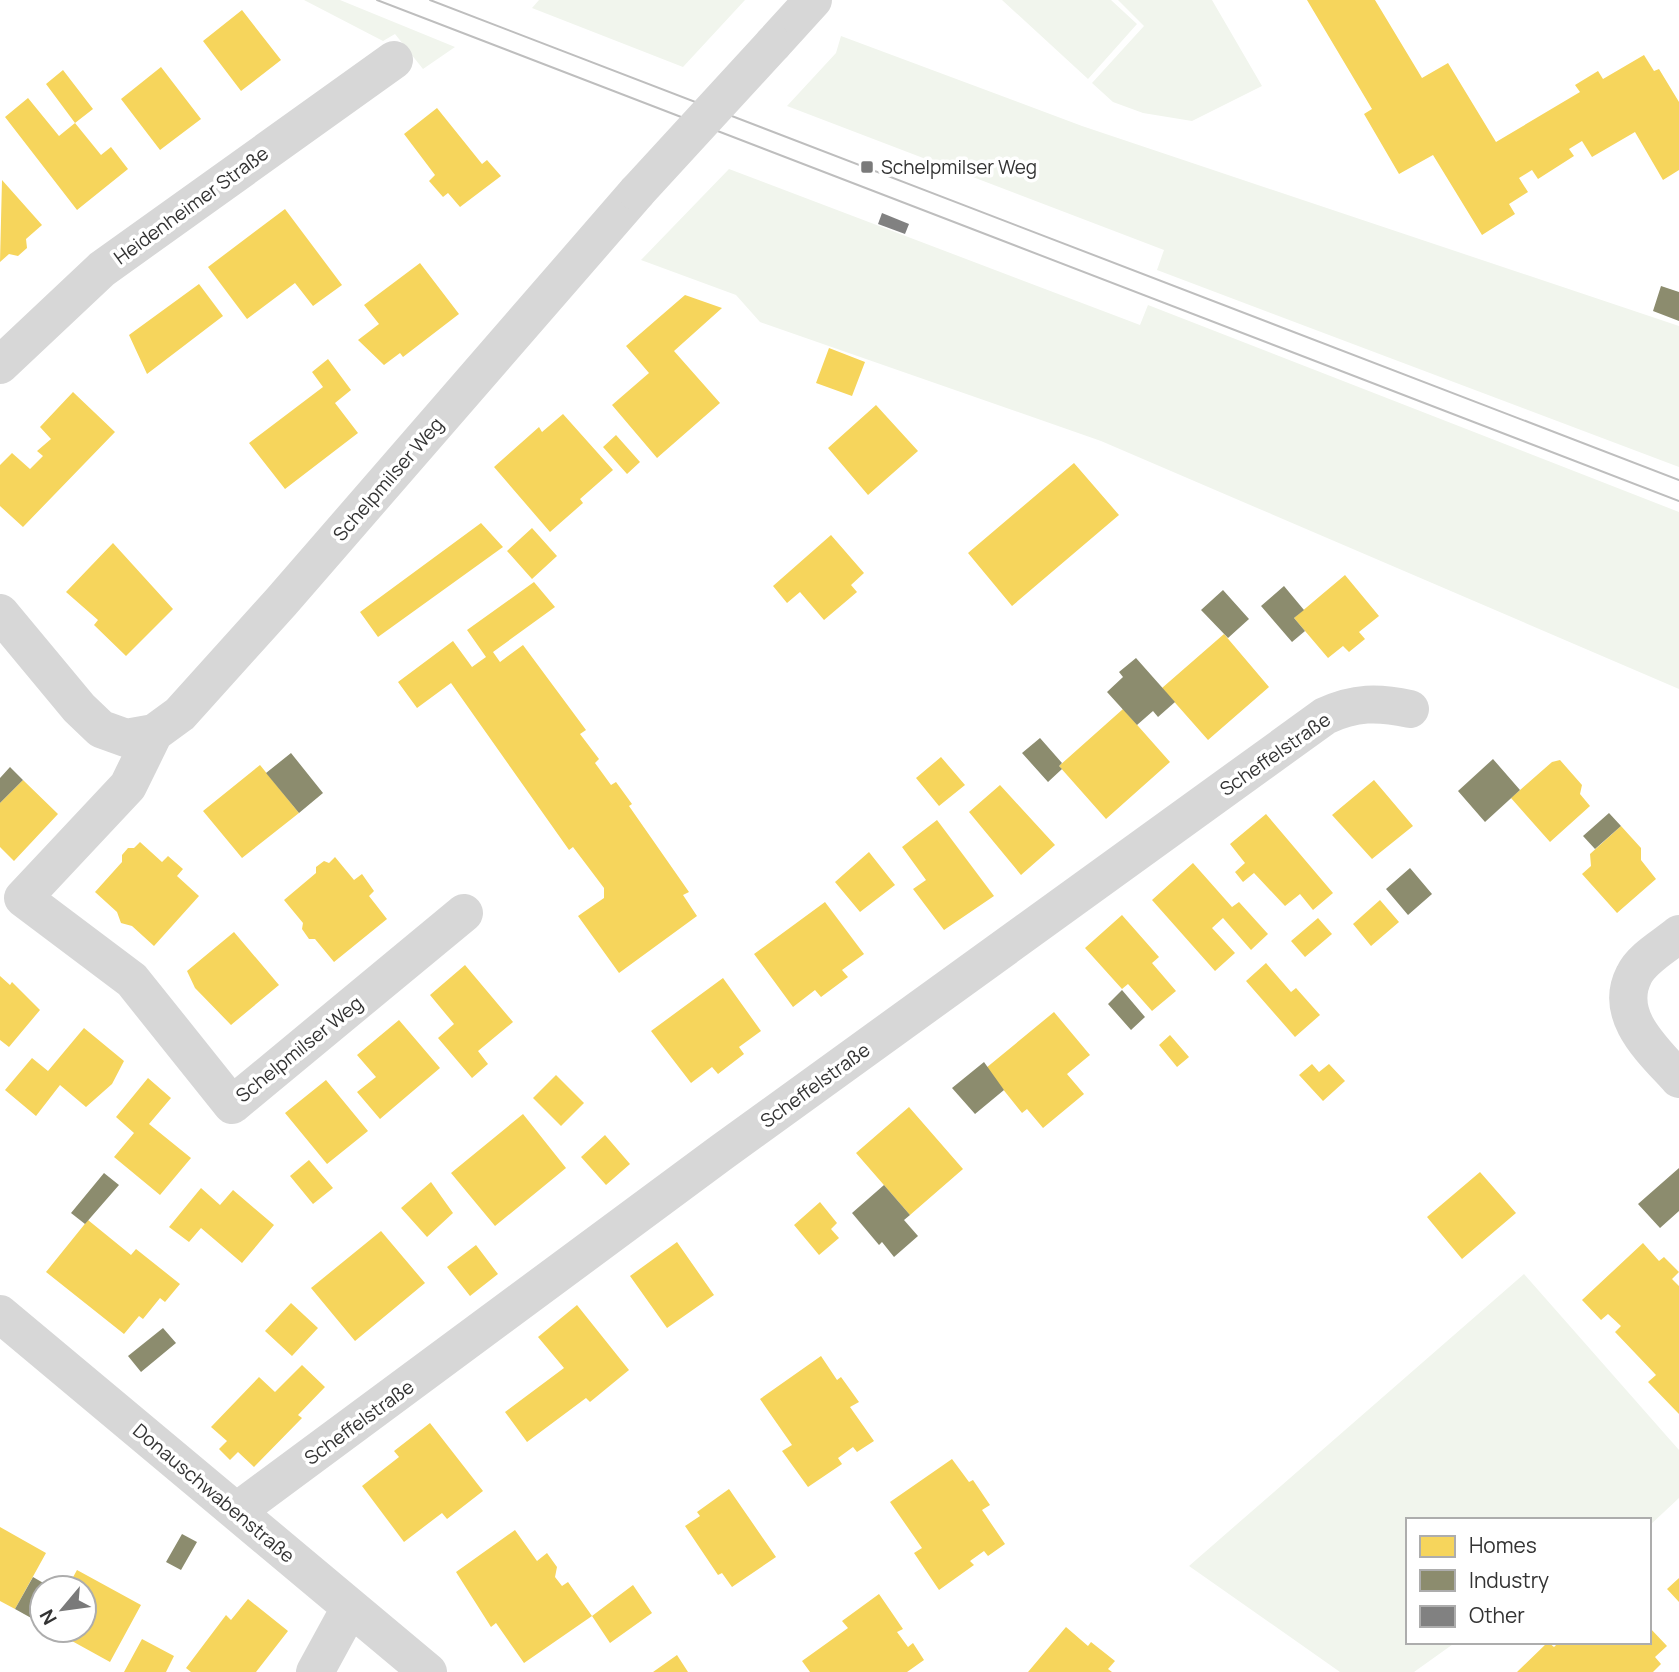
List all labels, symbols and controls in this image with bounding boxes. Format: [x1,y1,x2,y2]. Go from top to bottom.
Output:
street label: Heidenheimer Straße [108,140,274,270]
place label: Schelpmilser Weg [881,154,1037,180]
marker: Schelpmilser Weg [859,159,875,175]
street label: Schelpmilser Weg [327,412,449,546]
street label: Scheffelstraße [1215,706,1335,802]
street label: Schelpmilser Weg [230,990,368,1108]
street label: Scheffelstraße [755,1036,875,1134]
street label: Scheffelstraße [299,1373,419,1471]
street label: Donauschwabenstraße [128,1418,300,1568]
legend [1406,1518,1651,1644]
text: Homes [1469,1531,1537,1559]
text: Industry [1469,1566,1549,1594]
north arrow [28,1574,98,1644]
text: Other [1469,1601,1525,1629]
text: N [33,1605,63,1630]

